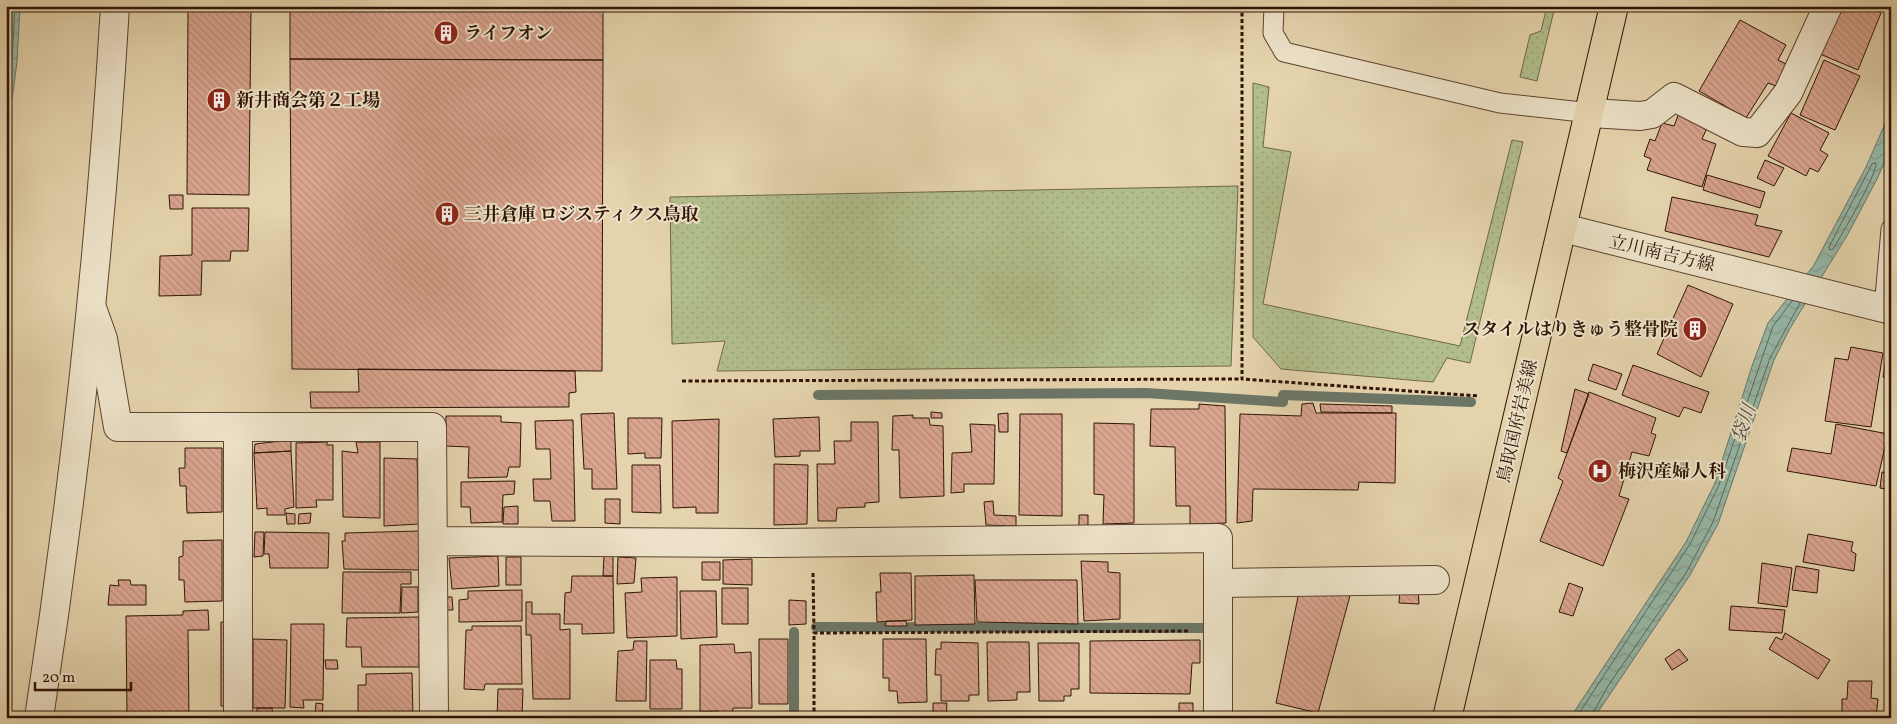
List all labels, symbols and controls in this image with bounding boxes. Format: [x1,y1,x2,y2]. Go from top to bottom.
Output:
building icon: ライフオン [433,20,459,46]
place label: ライフオン [464,22,553,47]
building icon: 新井商会第２工場 [206,87,232,113]
place label: 新井商会第２工場 [236,89,380,114]
building icon: 三井倉庫 ロジスティクス鳥取 [434,201,460,227]
place label: 三井倉庫 ロジスティクス鳥取 [464,203,699,228]
street label: 立川南吉方線 [1606,230,1717,279]
building icon: スタイルはりきゅう整骨院 [1682,316,1708,342]
place label: スタイルはりきゅう整骨院 [1462,318,1678,343]
street label: 鳥取国府岩美線 [1492,357,1545,486]
water label: 袋川 [1726,400,1764,446]
hospital icon: 梅沢産婦人科 [1587,458,1613,484]
place label: 梅沢産婦人科 [1618,460,1726,485]
scale bar [35,659,131,691]
text: 20 m [42,668,75,689]

